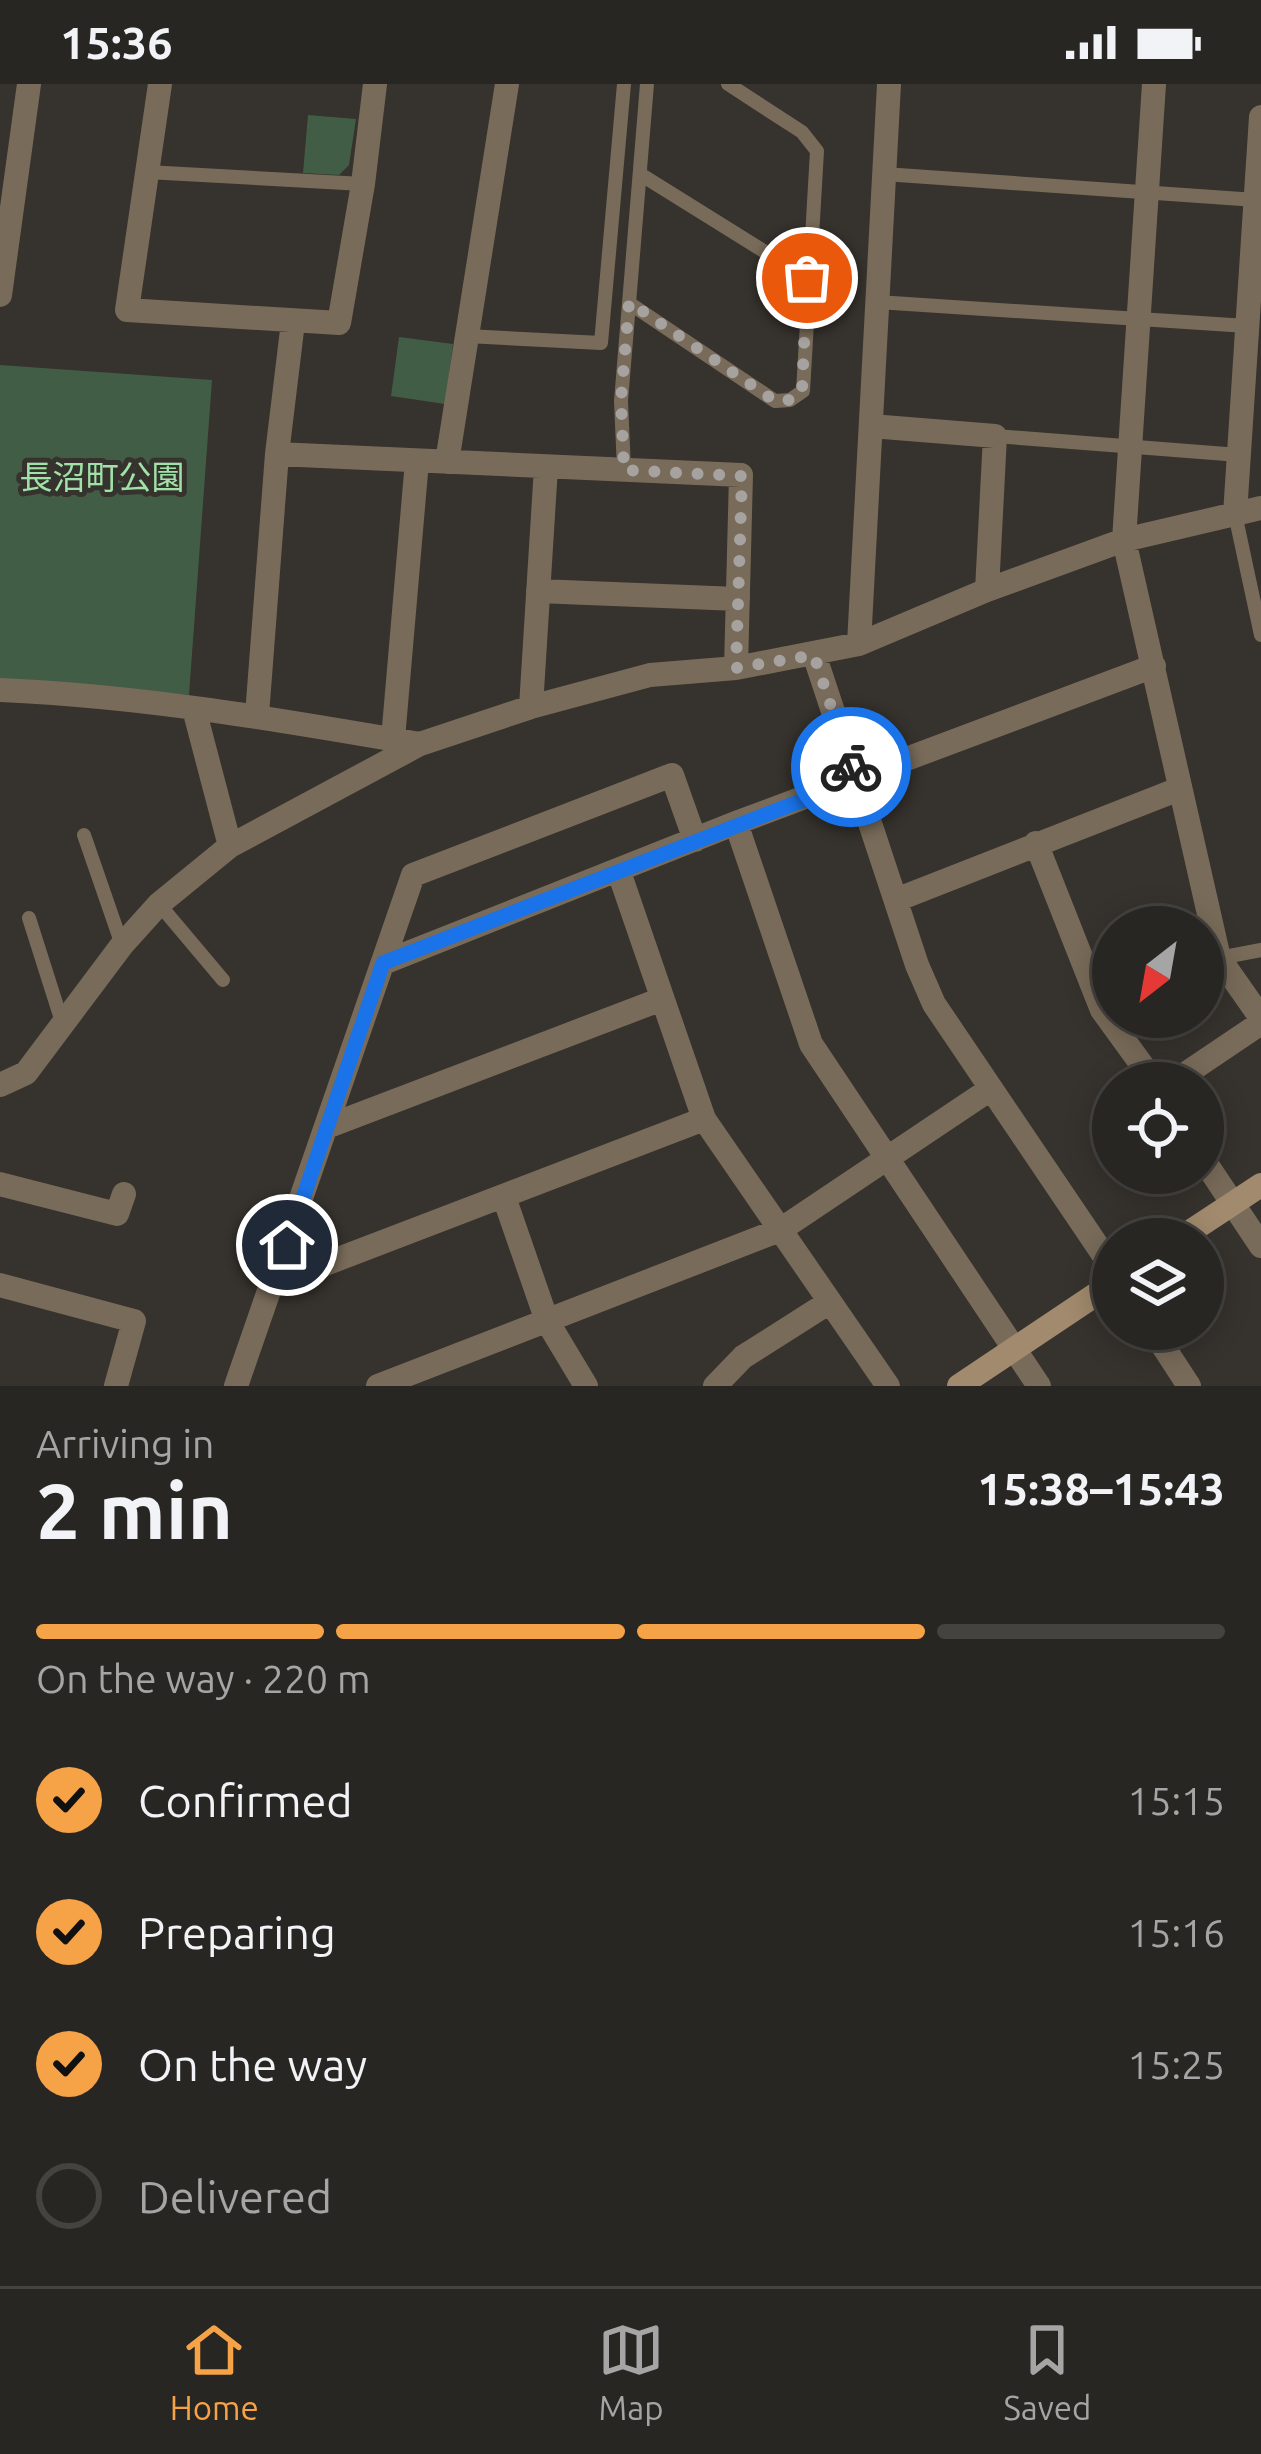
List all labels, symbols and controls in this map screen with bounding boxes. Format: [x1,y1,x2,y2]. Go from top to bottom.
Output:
text: 15:36 [60,17,173,68]
pin [756,227,858,329]
icon: bag [774,245,840,311]
park label: 長沼町公園 [20,458,185,495]
courier [791,707,911,827]
icon: bike [818,734,884,800]
north arrow [1092,906,1224,1038]
map controls [1092,906,1224,1350]
button: locate [1092,1062,1224,1194]
pin [236,1194,338,1296]
icon: home [254,1212,320,1278]
button: layers [1092,1218,1224,1350]
text: Arriving in [36,1422,214,1465]
text: 15:38–15:43 [977,1463,1225,1514]
text: 2 min [36,1466,233,1554]
text: On the way · 220 m [36,1657,371,1700]
icon: check [36,1767,102,1833]
text: Confirmed [138,1775,353,1826]
text: 15:15 [1127,1779,1225,1822]
icon: check [36,1899,102,1965]
text: Preparing [138,1907,336,1958]
text: 15:16 [1127,1911,1225,1954]
icon: check [36,2031,102,2097]
text: On the way [138,2039,367,2090]
text: 15:25 [1127,2043,1225,2086]
text: Delivered [138,2171,332,2222]
tab: Home [170,2317,259,2426]
tab: Map [598,2317,664,2426]
tab: Saved [1003,2317,1091,2426]

